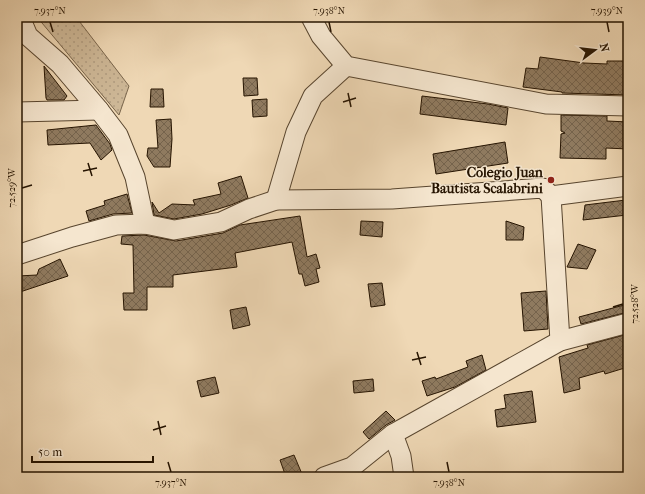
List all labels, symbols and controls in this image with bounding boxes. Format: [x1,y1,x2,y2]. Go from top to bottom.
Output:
text: 7.937°N [34,5,66,17]
text: 7.938°N [313,5,345,17]
text: 7.939°N [591,5,624,17]
north arrow [575,30,615,70]
text: N [597,42,612,54]
place label: Colegio Juan Bautista Scalabrini [431,164,544,197]
text: 72.529°W [6,167,18,208]
marker: Colegio Juan Bautista Scalabrini [546,175,556,185]
text: 72.528°W [629,283,641,324]
scale bar [32,438,153,464]
text: 50 m [38,445,62,459]
text: 7.937°N [155,477,187,489]
text: 7.938°N [433,477,465,489]

